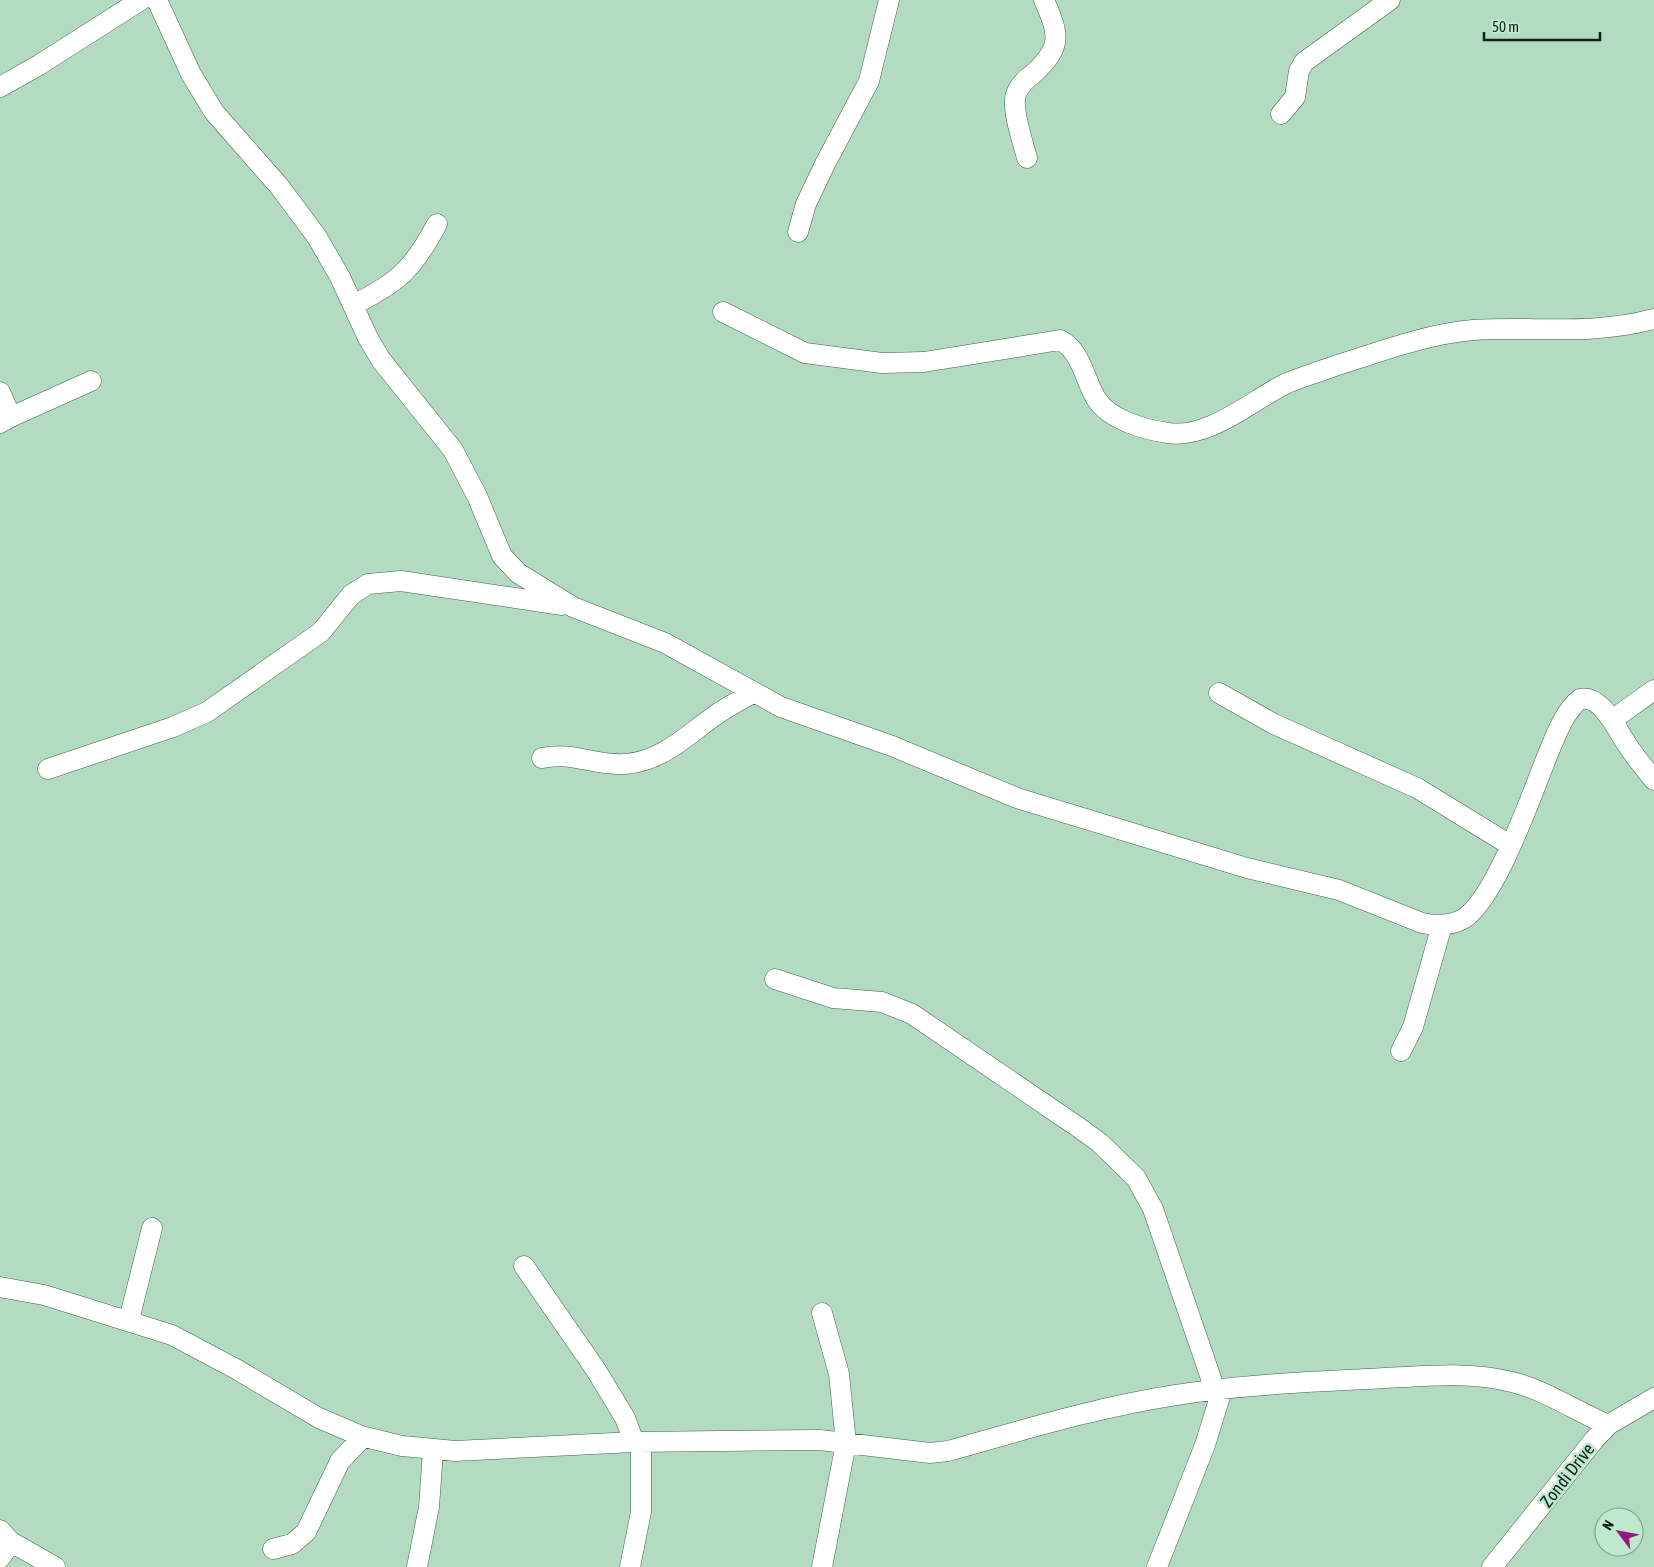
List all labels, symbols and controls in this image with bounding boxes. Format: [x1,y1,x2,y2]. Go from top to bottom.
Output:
scale bar [1484,10,1600,42]
text: 50 m [1492,18,1519,35]
street label: Zondi Drive [1536,1439,1598,1511]
north arrow [1594,1507,1644,1557]
text: N [1599,1517,1617,1533]

